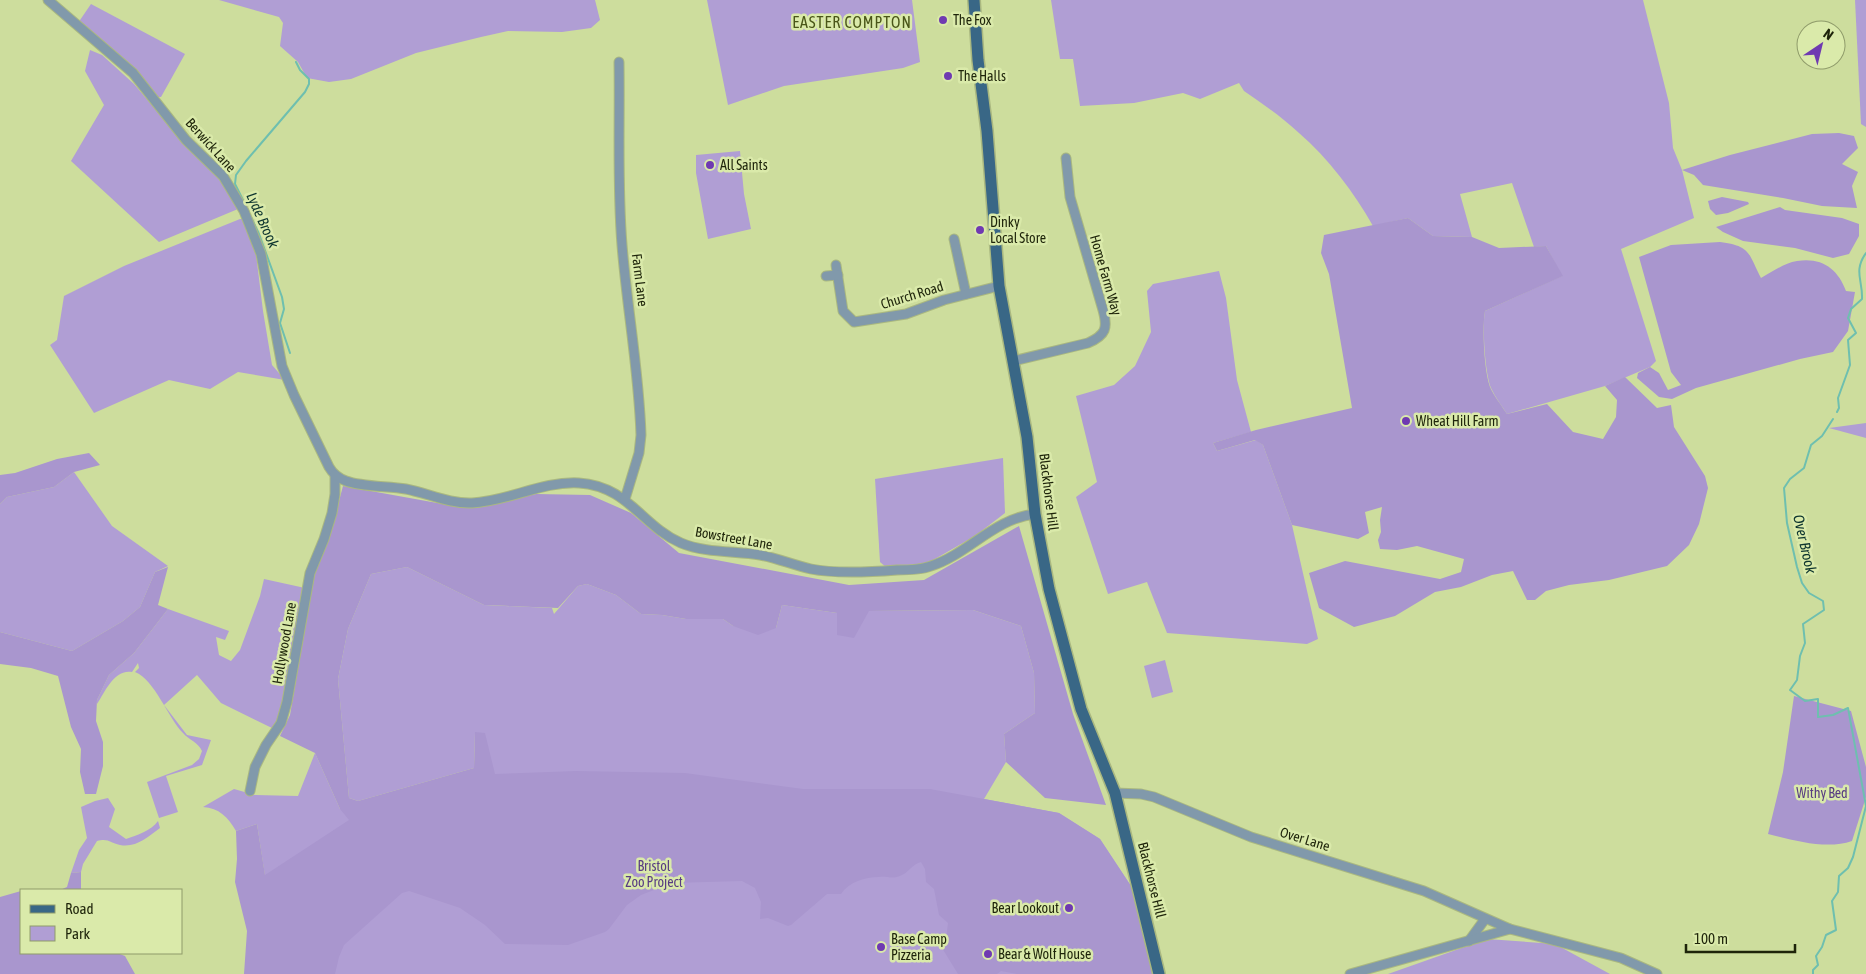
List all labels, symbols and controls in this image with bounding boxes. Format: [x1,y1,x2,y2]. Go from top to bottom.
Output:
place label: The Fox [953,12,992,28]
district label: EASTER COMPTON [792,13,912,31]
marker: The Fox [937,14,949,26]
north arrow [1796,20,1846,70]
text: N [1820,25,1836,43]
place label: The Halls [958,68,1006,84]
marker: The Halls [942,70,954,82]
street label: Berwick Lane [183,115,239,175]
place label: All Saints [720,157,768,173]
marker: All Saints [704,159,716,171]
water label: Lyde Brook [243,190,283,251]
place label: Dinky Local Store [990,214,1046,246]
marker: Dinky Local Store [974,224,986,236]
street label: Home Farm Way [1087,233,1125,317]
street label: Farm Lane [629,253,651,307]
street label: Church Road [879,278,945,312]
place label: Wheat Hill Farm [1416,413,1499,429]
marker: Wheat Hill Farm [1400,415,1412,427]
street label: Blackhorse Hill [1036,452,1062,532]
water label: Over Brook [1790,513,1820,575]
street label: Bowstreet Lane [694,523,774,553]
street label: Hollywood Lane [269,601,299,685]
park label: Withy Bed [1796,785,1848,801]
street label: Over Lane [1278,824,1332,854]
street label: Blackhorse Hill [1135,840,1169,920]
park label: Bristol Zoo Project [625,858,683,890]
legend [20,889,182,954]
text: Road [65,900,94,917]
place label: Bear Lookout [992,900,1059,916]
marker: Bear Lookout [1063,902,1075,914]
scale bar [1686,922,1795,954]
text: Park [65,925,90,942]
text: 100 m [1694,930,1728,947]
place label: Base Camp Pizzeria [891,931,947,963]
marker: Base Camp Pizzeria [875,941,887,953]
place label: Bear & Wolf House [998,946,1091,962]
marker: Bear & Wolf House [982,948,994,960]

